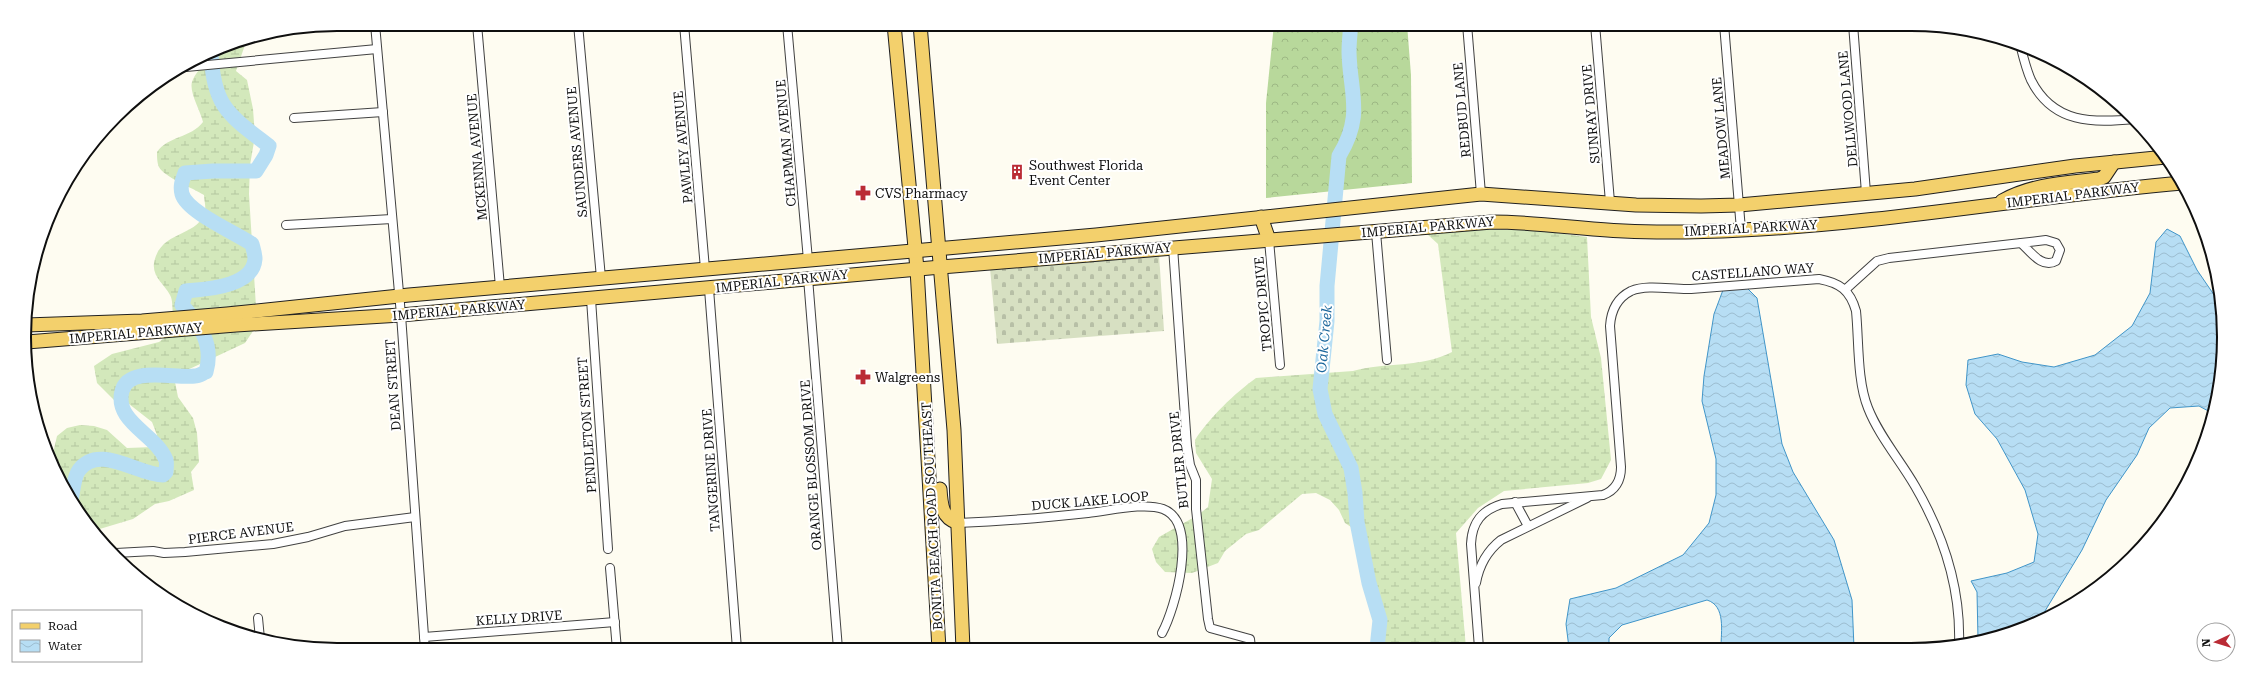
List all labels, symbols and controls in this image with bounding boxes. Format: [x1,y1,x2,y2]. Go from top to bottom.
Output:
street label: DELLWOOD LANE [1835,50,1861,168]
street label: REDBUD LANE [1450,62,1474,158]
street label: SUNRAY DRIVE [1579,64,1603,164]
street label: MEADOW LANE [1709,76,1733,180]
street label: CHAPMAN AVENUE [773,79,799,207]
street label: SAUNDERS AVENUE [564,86,590,218]
street label: PAWLEY AVENUE [671,90,695,204]
street label: MCKENNA AVENUE [464,93,490,221]
place label: Southwest Florida Event Center [1029,158,1143,188]
building icon: Southwest Florida Event Center [1008,163,1026,181]
street label: IMPERIAL PARKWAY [2006,179,2140,211]
pharmacy icon: CVS Pharmacy [854,184,872,202]
place label: CVS Pharmacy [875,186,968,201]
street label: IMPERIAL PARKWAY [1361,214,1495,240]
street label: IMPERIAL PARKWAY [1684,217,1818,239]
street label: IMPERIAL PARKWAY [1038,240,1172,266]
street label: TROPIC DRIVE [1251,256,1275,352]
street label: CASTELLANO WAY [1691,260,1815,284]
street label: IMPERIAL PARKWAY [715,267,849,295]
street label: IMPERIAL PARKWAY [392,297,526,323]
water label: Oak Creek [1313,304,1335,373]
street label: IMPERIAL PARKWAY [69,320,203,346]
street label: DEAN STREET [382,338,404,431]
street label: PENDLETON STREET [575,356,599,494]
pharmacy icon: Walgreens [854,368,872,386]
place label: Walgreens [875,370,940,385]
street label: ORANGE BLOSSOM DRIVE [798,379,824,551]
street label: BONITA BEACH ROAD SOUTHEAST [919,401,945,630]
street label: TANGERINE DRIVE [699,408,723,532]
street label: BUTLER DRIVE [1166,411,1192,509]
street label: DUCK LAKE LOOP [1031,488,1149,514]
street label: PIERCE AVENUE [187,519,295,547]
street label: KELLY DRIVE [475,607,563,629]
legend [12,610,142,662]
text: Road [48,619,78,633]
north arrow [2196,622,2236,662]
text: N [2200,637,2213,647]
text: Water [48,639,82,653]

